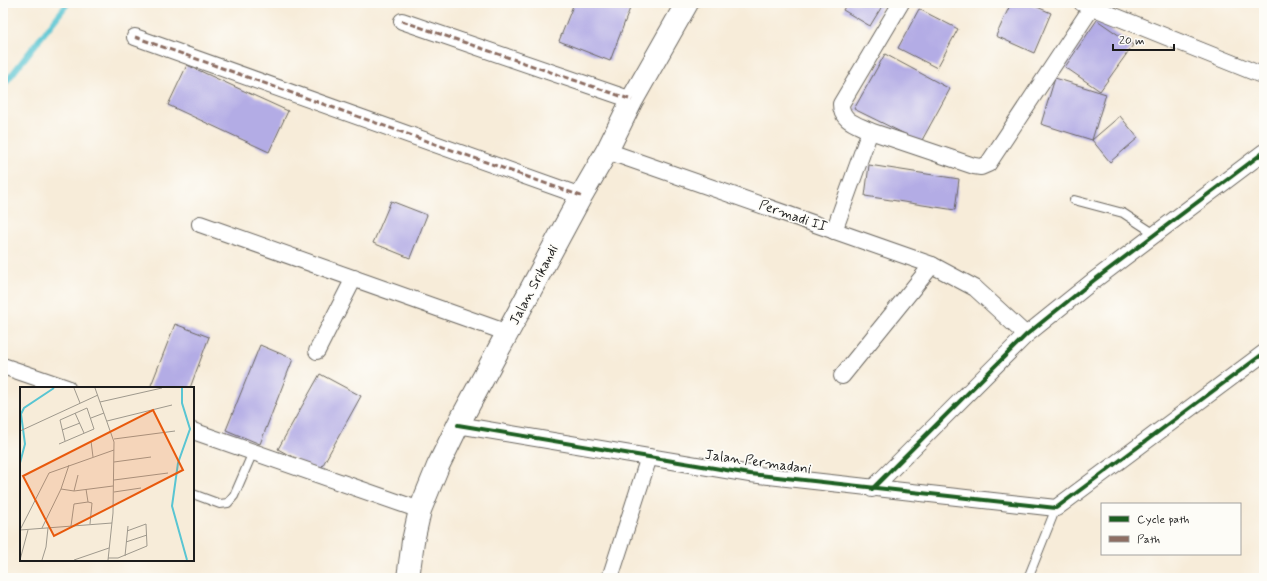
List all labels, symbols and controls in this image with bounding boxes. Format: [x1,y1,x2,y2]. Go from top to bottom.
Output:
scale bar [1113,26,1174,52]
text: 20 m [1119,33,1145,49]
street label: Permadi II [757,196,829,236]
street label: Jalan Srikandi [505,242,563,328]
inset map [20,387,194,561]
street label: Jalan Permadani [704,446,812,478]
legend [1101,503,1241,555]
text: Cycle path [1137,512,1189,528]
text: Path [1137,532,1160,548]

